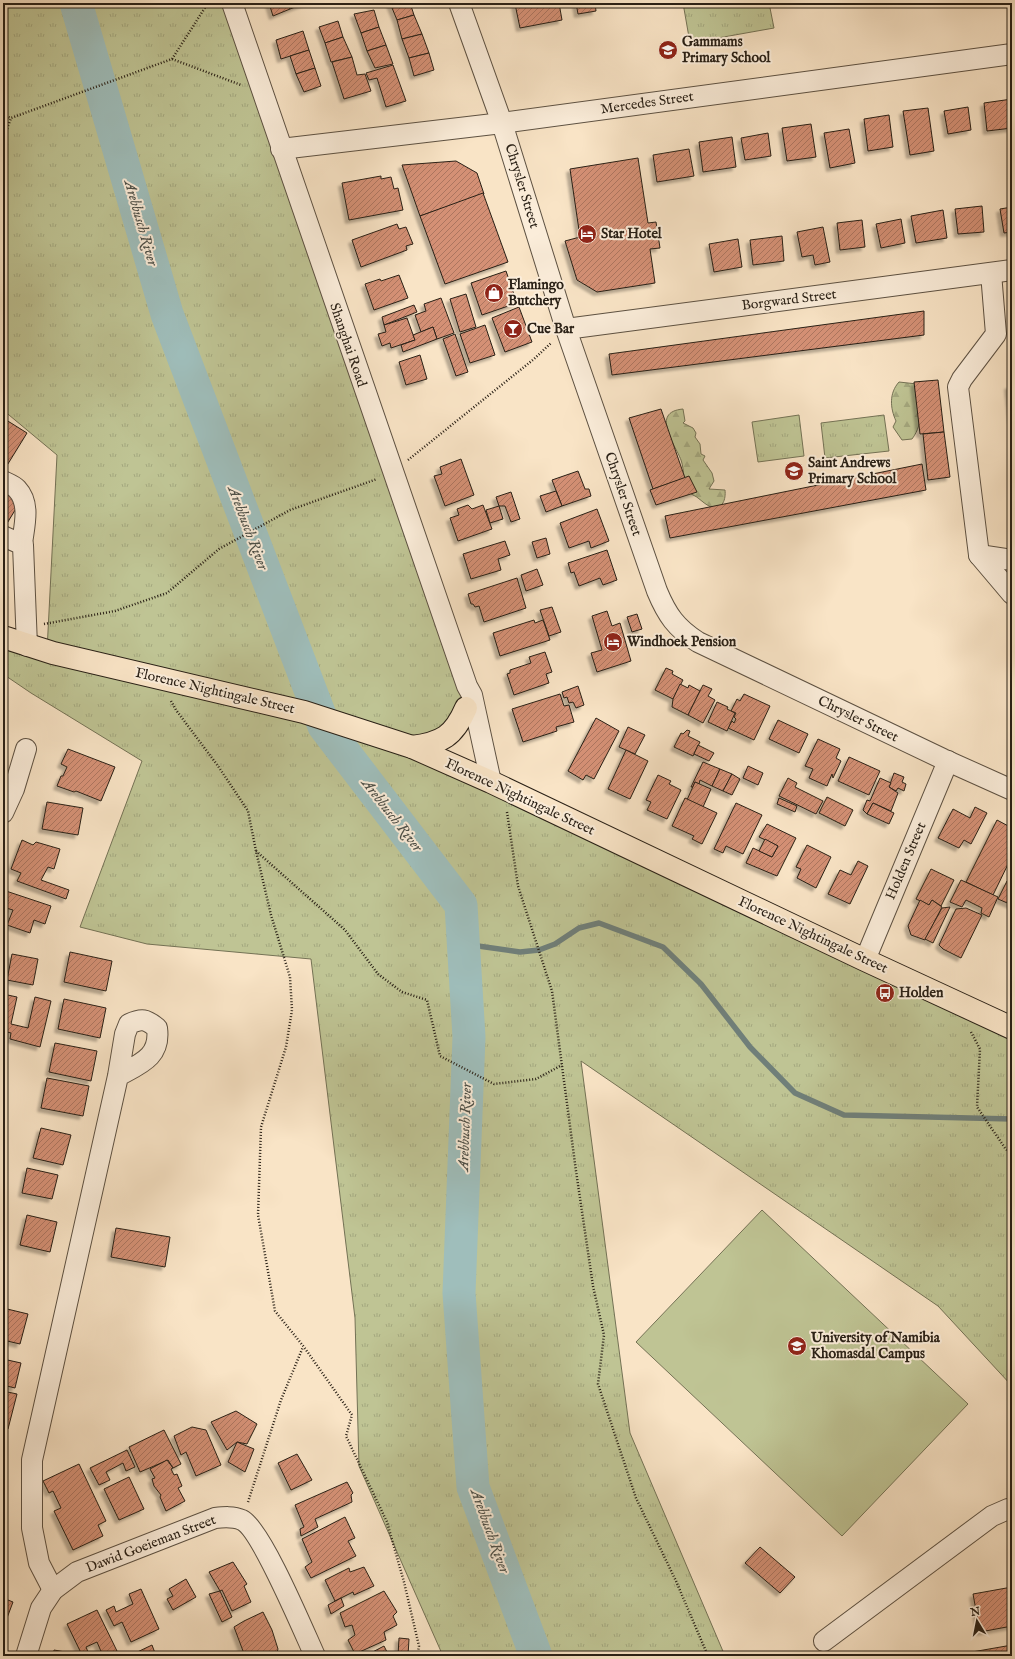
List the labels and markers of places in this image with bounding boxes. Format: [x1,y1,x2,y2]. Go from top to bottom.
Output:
place label: Gammams Primary School [682,33,772,67]
school or university icon: Gammams Primary School [657,39,679,61]
hotel icon: Star Hotel [576,223,598,245]
place label: Star Hotel [601,225,663,243]
place label: Flamingo Butchery [508,276,564,310]
shop icon: Flamingo Butchery [483,282,505,304]
bar icon: Cue Bar [502,318,524,340]
place label: Cue Bar [527,320,575,338]
place label: Saint Andrews Primary School [808,454,898,488]
school or university icon: Saint Andrews Primary School [783,460,805,482]
hotel icon: Windhoek Pension [602,631,624,653]
place label: Windhoek Pension [626,633,737,651]
bus stop icon: Holden [874,982,896,1004]
place label: Holden [899,984,944,1002]
place label: University of Namibia Khomasdal Campus [810,1329,941,1363]
school or university icon: University of Namibia Khomasdal Campus [786,1335,808,1357]

